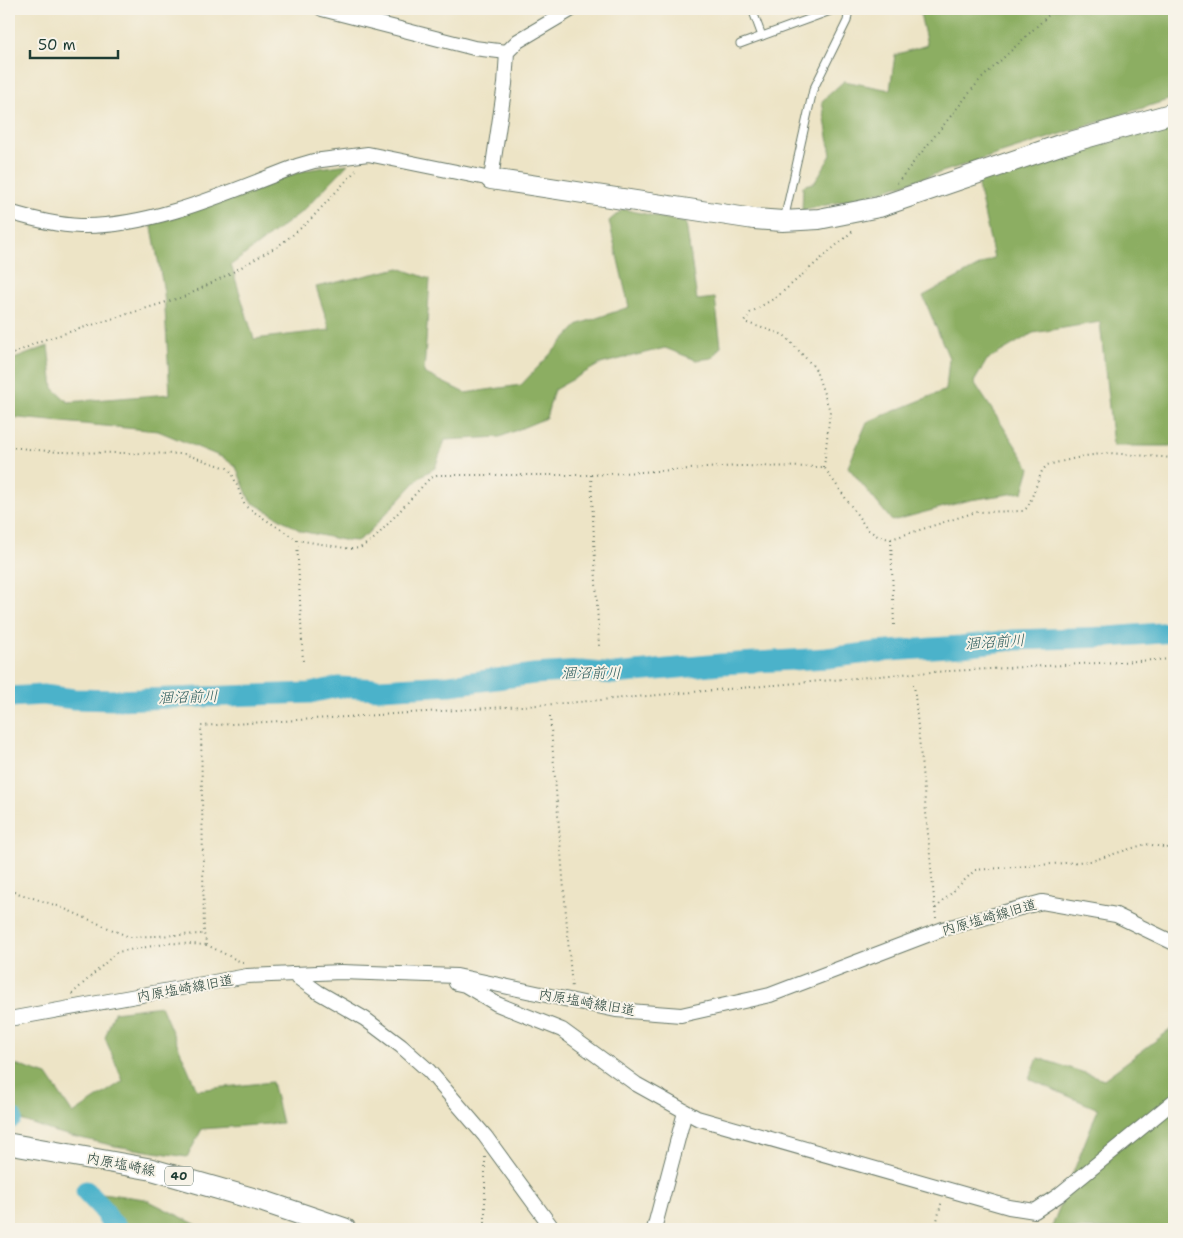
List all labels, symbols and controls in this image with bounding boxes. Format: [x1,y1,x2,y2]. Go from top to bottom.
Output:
scale bar [30,28,118,60]
text: 50 m [38,35,76,55]
water label: 涸沼前川 [964,630,1026,654]
water label: 涸沼前川 [561,663,621,683]
water label: 涸沼前川 [158,686,218,708]
street label: 内原塩崎線旧道 [939,895,1039,939]
street label: 内原塩崎線旧道 [135,971,235,1005]
street label: 内原塩崎線旧道 [537,985,637,1019]
street label: 内原塩崎線 [85,1148,157,1180]
road number: 40 [165,1166,193,1186]

